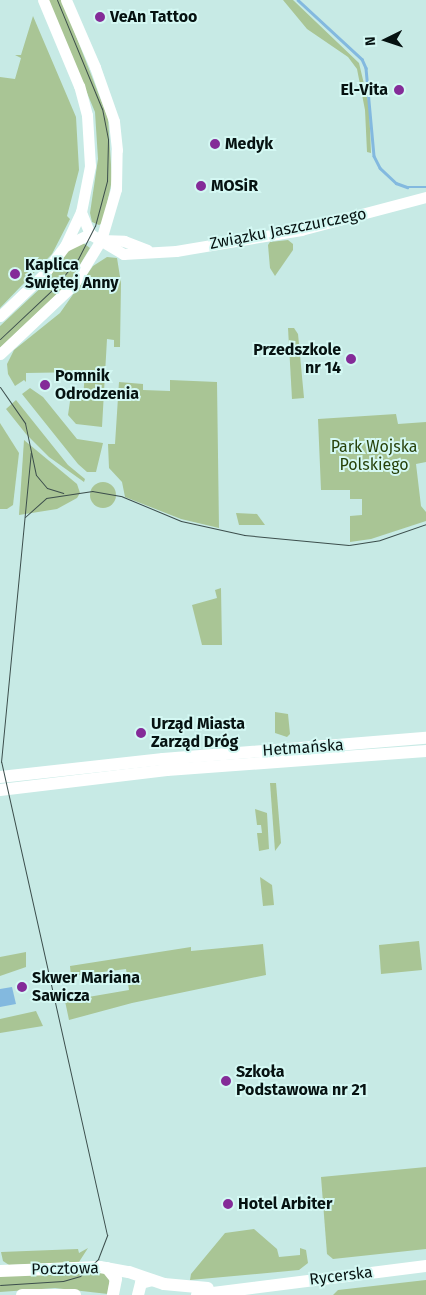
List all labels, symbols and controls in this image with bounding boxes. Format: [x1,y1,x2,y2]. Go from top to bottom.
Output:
place label: VeAn Tattoo [110,7,197,27]
marker: VeAn Tattoo [94,11,106,23]
north arrow [361,15,411,65]
text: N [362,36,379,46]
place label: El-Vita [341,80,388,100]
marker: El-Vita [392,83,406,97]
place label: Medyk [225,134,273,154]
marker: Medyk [209,138,221,150]
place label: MOSiR [211,176,258,196]
marker: MOSiR [195,180,207,192]
street label: Związku Jaszczurczego [208,204,368,254]
place label: Kaplica Świętej Anny [25,255,119,293]
marker: Kaplica Świętej Anny [9,268,21,280]
place label: Przedszkole nr 14 [253,340,341,378]
marker: Przedszkole nr 14 [345,353,357,365]
place label: Pomnik Odrodzenia [55,366,139,404]
marker: Pomnik Odrodzenia [39,379,51,391]
park label: Park Wojska Polskiego [331,437,417,475]
place label: Urząd Miasta Zarząd Dróg [151,714,245,752]
marker: Urząd Miasta Zarząd Dróg [135,727,147,739]
street label: Hetmańska [262,736,344,760]
place label: Skwer Mariana Sawicza [32,968,140,1006]
marker: Skwer Mariana Sawicza [16,981,28,993]
place label: Szkoła Podstawowa nr 21 [236,1062,367,1100]
marker: Szkoła Podstawowa nr 21 [220,1075,232,1087]
place label: Hotel Arbiter [238,1194,332,1214]
marker: Hotel Arbiter [222,1198,234,1210]
street label: Pocztowa [31,1259,99,1279]
street label: Rycerska [308,1263,374,1289]

